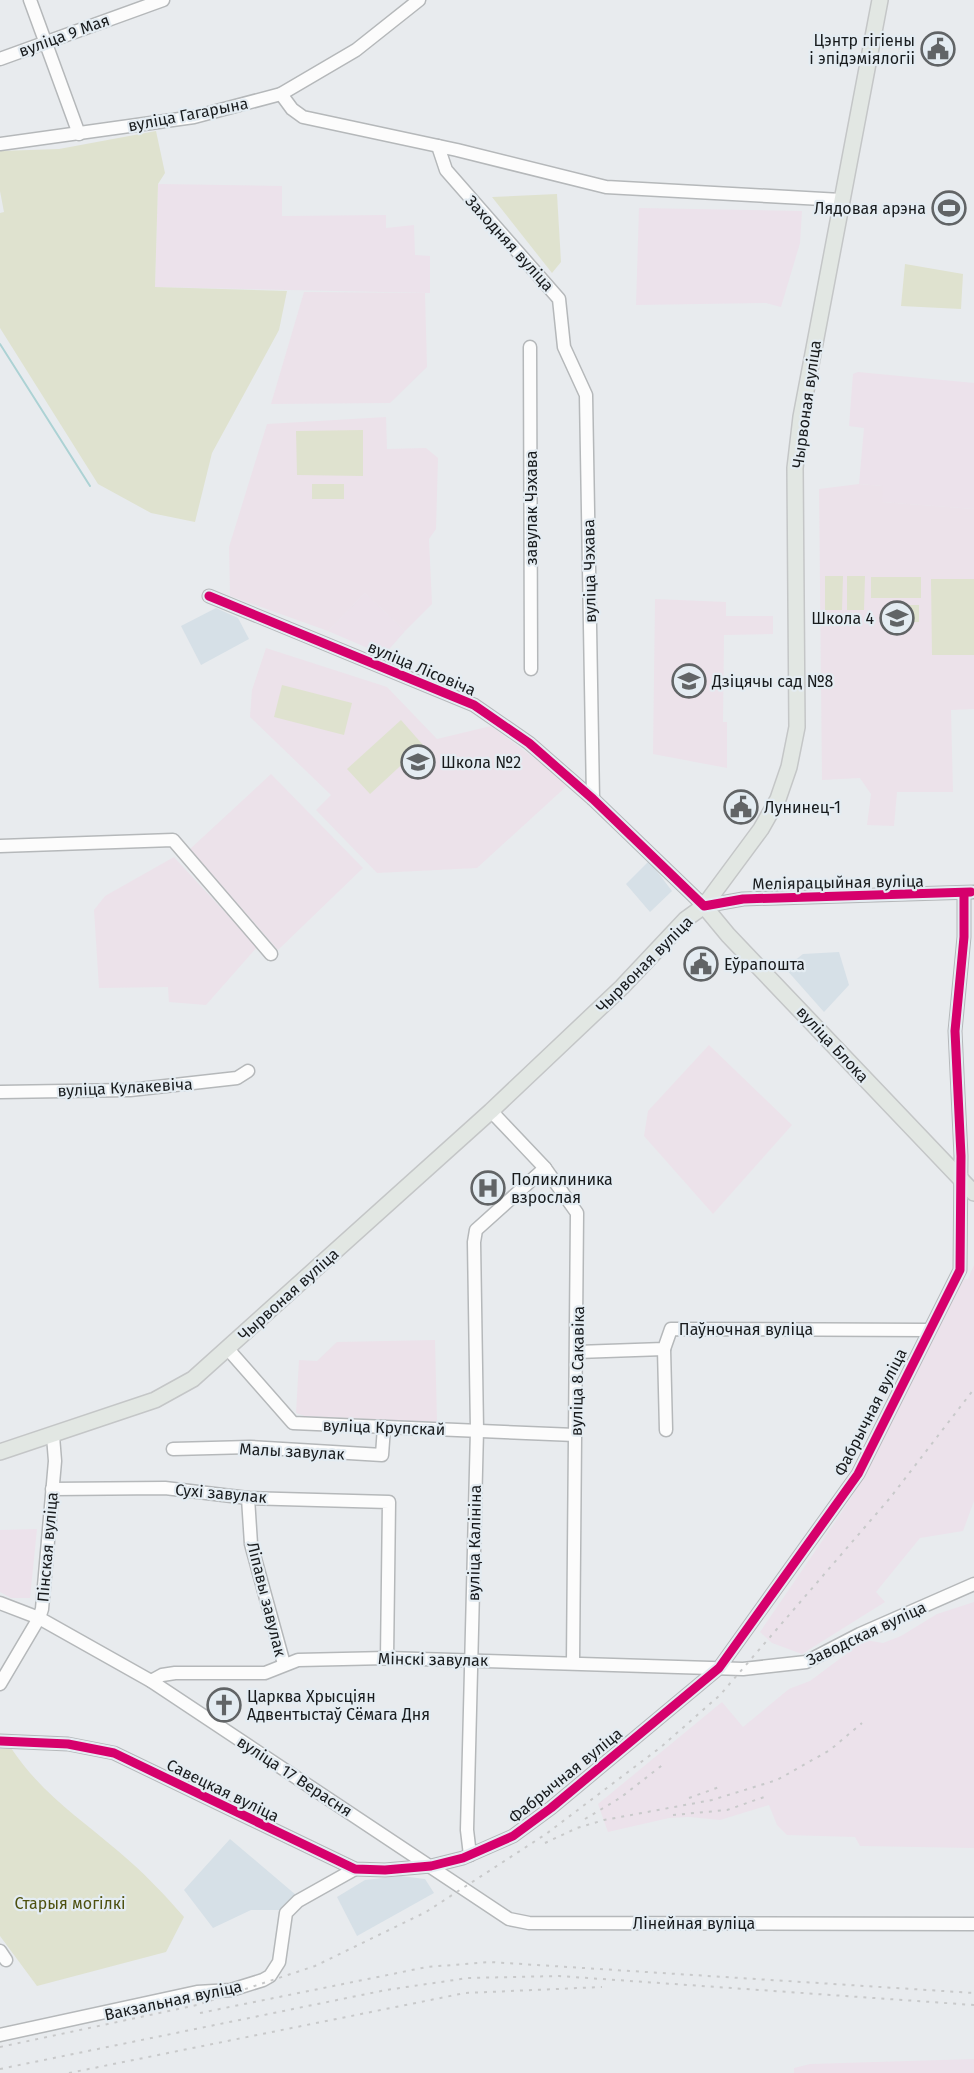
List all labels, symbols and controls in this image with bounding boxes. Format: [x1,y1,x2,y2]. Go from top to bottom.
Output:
street label: вуліца 9 Мая [16,10,112,61]
place label: Цэнтр гігіены і эпідэміялогіі [809,31,915,68]
public building icon: Цэнтр гігіены і эпідэміялогіі [920,31,956,67]
street label: вуліца Гагарына [126,94,250,135]
sports icon: Лядовая арэна [931,190,967,226]
street label: Заходняя вуліца [462,191,558,295]
place label: Лядовая арэна [814,199,926,218]
street label: Чырвоная вуліца [788,339,825,469]
street label: завулак Чэхава [522,451,541,565]
street label: вуліца Чэхава [579,519,600,623]
school or university icon: Школа 4 [879,600,915,636]
place label: Школа 4 [811,609,874,628]
street label: вуліца Лісовіча [365,637,479,700]
school or university icon: Дзіцячы сад №8 [671,663,707,699]
place label: Дзіцячы сад №8 [711,672,834,691]
school or university icon: Школа №2 [400,744,436,780]
place label: Школа №2 [441,753,521,772]
public building icon: Лунинец-1 [723,789,759,825]
place label: Лунинец-1 [764,798,841,817]
street label: Меліярацыйная вуліца [752,872,924,893]
street label: Чырвоная вуліца [592,912,697,1017]
public building icon: Еўрапошта [683,946,719,982]
place label: Еўрапошта [724,955,805,974]
street label: вуліца Блока [793,1002,873,1086]
street label: вуліца Кулакевіча [57,1074,193,1101]
hospital icon: Поликлиника взрослая [470,1170,506,1206]
place label: Поликлиника взрослая [511,1170,613,1207]
street label: Чырвоная вуліца [234,1244,343,1345]
street label: вуліца 8 Сакавіка [567,1306,588,1436]
street label: Паўночная вуліца [679,1320,813,1339]
street label: Фабрычная вуліца [830,1345,911,1479]
street label: вуліца Крупскай [322,1416,446,1439]
street label: Малы завулак [239,1439,346,1464]
street label: Сухі завулак [174,1480,268,1507]
street label: вуліца Калініна [464,1485,485,1601]
street label: Пінская вуліца [33,1491,62,1603]
street label: Ліпавы завулак [243,1540,290,1659]
street label: Заводская вуліца [803,1597,929,1670]
street label: Мінскі завулак [378,1649,489,1670]
church icon: Царква Хрысціян Адвентыстаў Сёмага Дня [206,1687,242,1723]
place label: Царква Хрысціян Адвентыстаў Сёмага Дня [247,1687,430,1724]
street label: Фабрычная вуліца [505,1724,626,1827]
street label: вуліца 17 Верасня [234,1732,356,1821]
street label: Савецкая вуліца [163,1755,282,1826]
park label: Старыя могілкі [14,1894,126,1913]
street label: Лінейная вуліца [633,1914,755,1933]
street label: Вакзальная вуліца [103,1977,244,2024]

